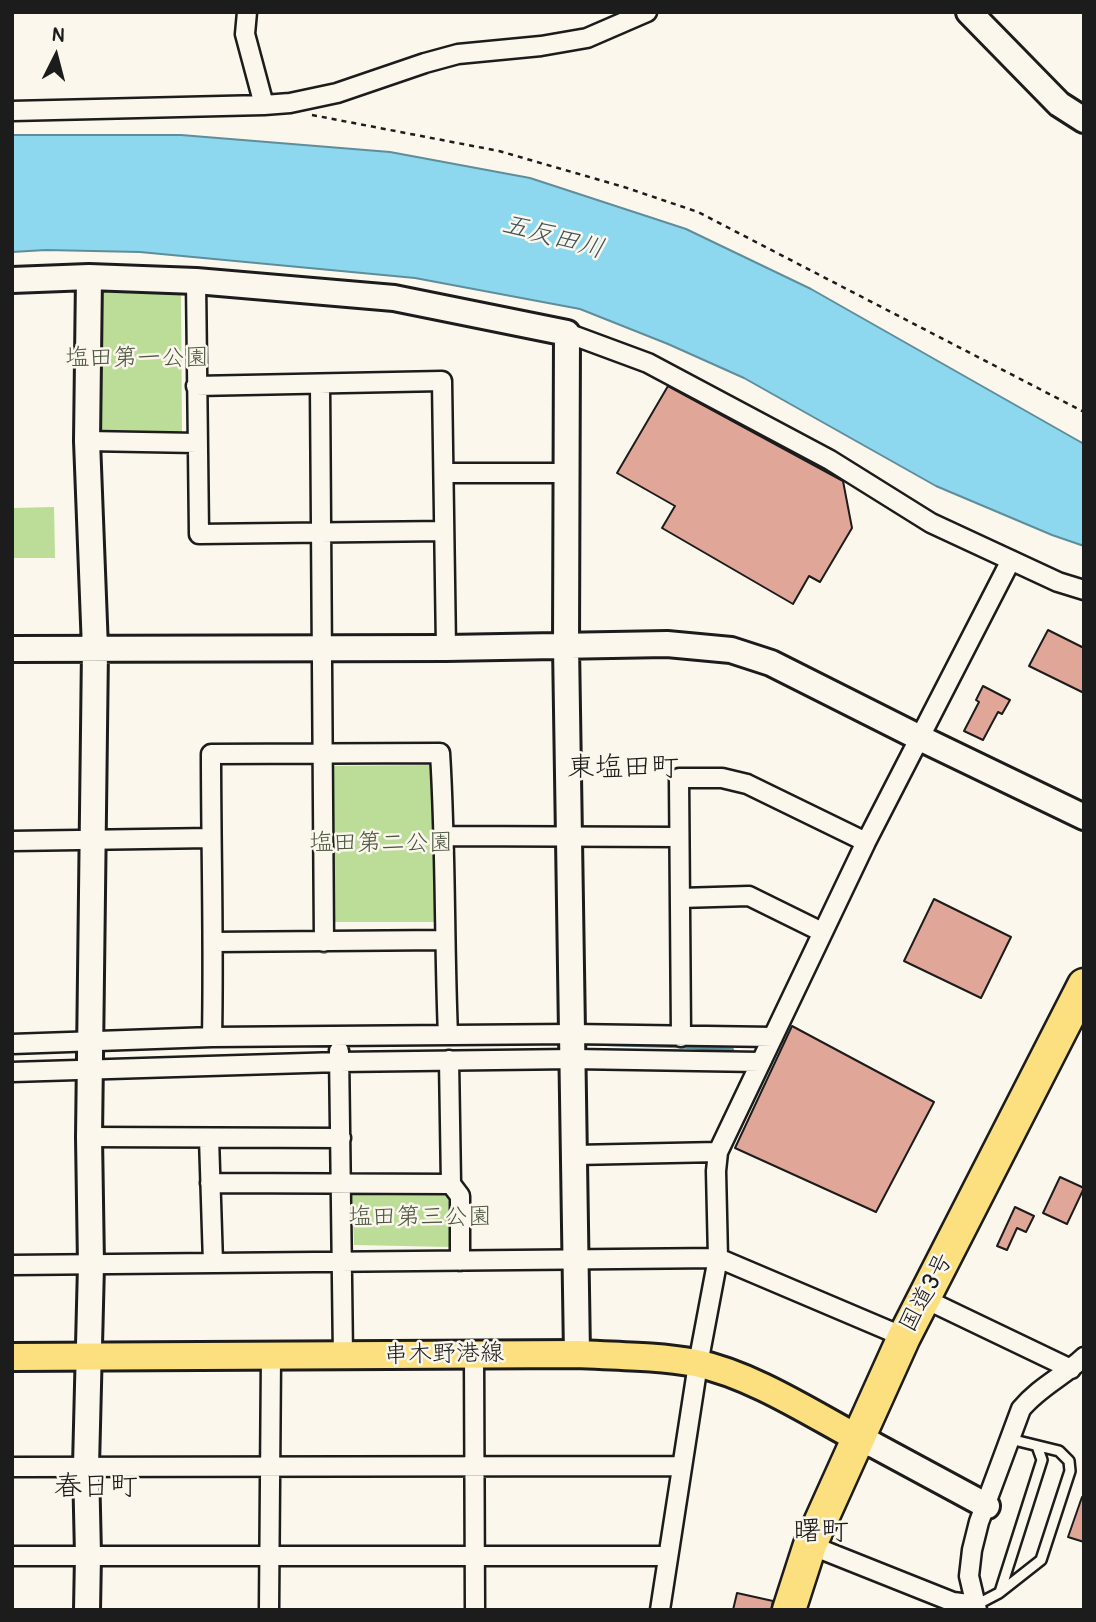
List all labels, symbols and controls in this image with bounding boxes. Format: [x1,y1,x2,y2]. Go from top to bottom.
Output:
north arrow [21,21,91,91]
text: N [51,23,66,48]
water label: 五反田川 [499,209,607,267]
park label: 塩田第一公園 [65,345,209,373]
district label: 東塩田町 [567,752,679,786]
park label: 塩田第二公園 [309,830,453,858]
park label: 塩田第三公園 [348,1204,492,1232]
street label: 国道3号 [894,1249,960,1337]
street label: 串木野港線 [384,1340,504,1370]
district label: 春日町 [54,1471,138,1505]
district label: 曙町 [793,1516,849,1550]

